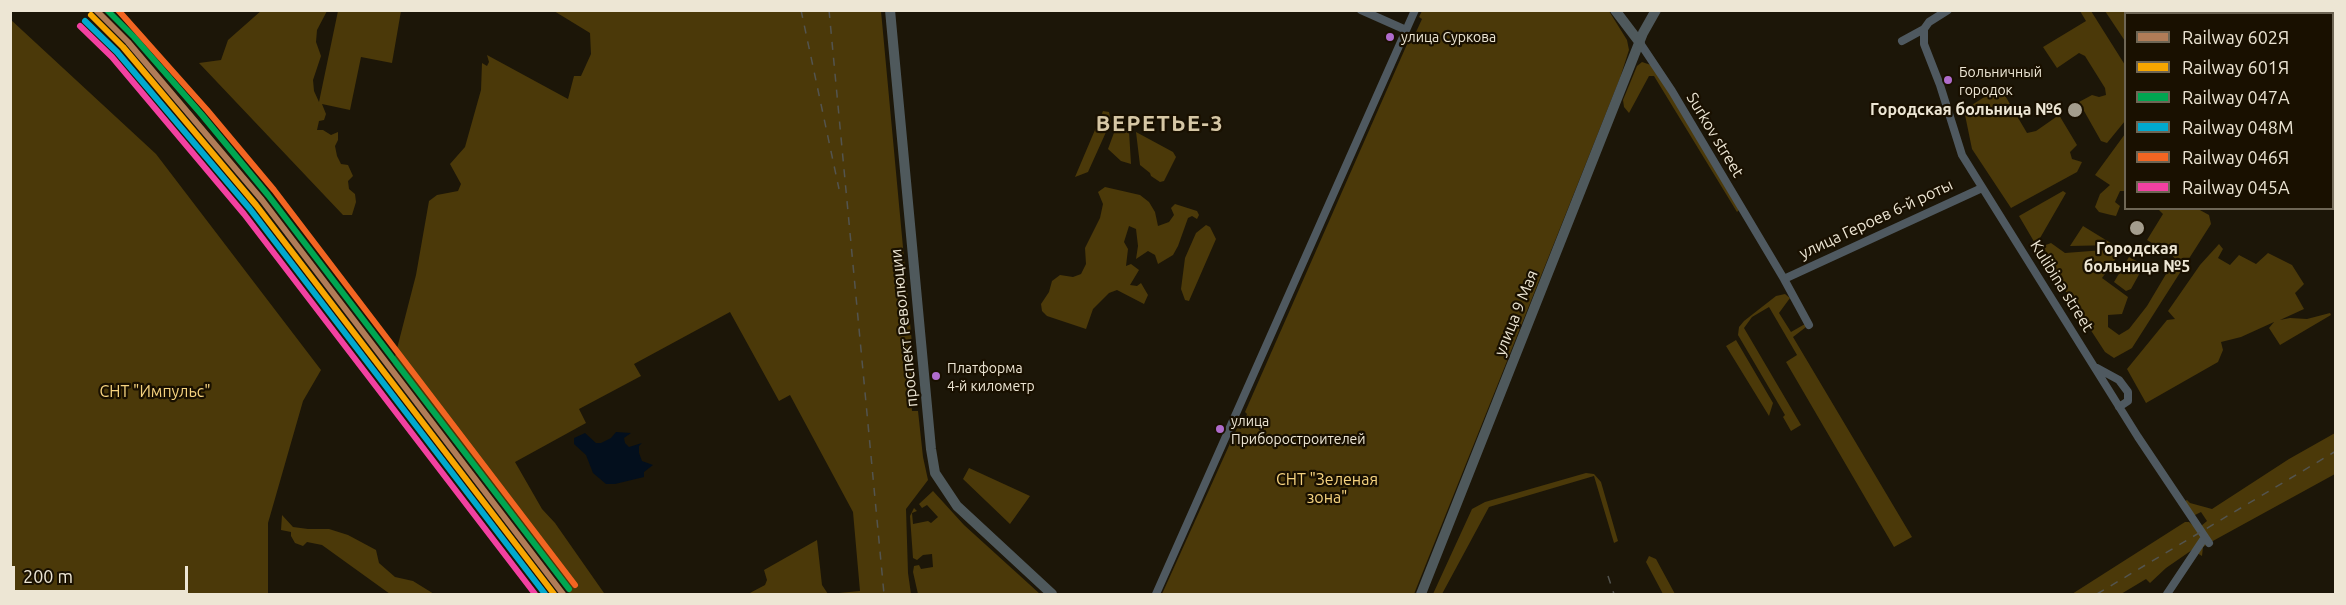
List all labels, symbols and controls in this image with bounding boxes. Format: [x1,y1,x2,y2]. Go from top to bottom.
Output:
legend [2124,12,2334,210]
text: Railway 602Я [2182,27,2289,47]
place label: улица Суркова [1401,29,1496,45]
marker: улица Суркова [1384,31,1396,43]
text: Railway 601Я [2182,57,2289,77]
place label: Больничный городок [1959,64,2042,96]
marker: Больничный городок [1942,74,1954,86]
text: Railway 047А [2182,87,2290,107]
street label: Surkov street [1682,89,1748,181]
place label: Городская больница №6 [1870,100,2062,120]
marker: Городская больница №6 [2066,101,2084,119]
district label: ВЕРЕТЬЕ-3 [1096,111,1224,137]
text: Railway 048М [2182,117,2294,137]
text: Railway 046Я [2182,147,2289,167]
street label: улица Героев 6-й роты [1796,175,1956,263]
text: Railway 045А [2182,177,2290,197]
marker: Городская больница №5 [2128,219,2146,237]
street label: Kulibina street [2026,237,2098,335]
place label: Городская больница №5 [2084,239,2190,277]
street label: проспект Революции [886,248,922,408]
street label: улица 9 Мая [1490,267,1542,359]
place label: Платформа 4-й километр [947,360,1035,392]
marker: Платформа 4-й километр [930,370,942,382]
park label: СНТ "Импульс" [99,382,211,402]
place label: улица Приборостроителей [1231,413,1366,446]
marker: улица Приборостроителей [1214,423,1226,435]
park label: СНТ "Зеленая зона" [1276,470,1378,508]
scale bar [15,554,190,592]
text: 200 m [23,566,73,586]

